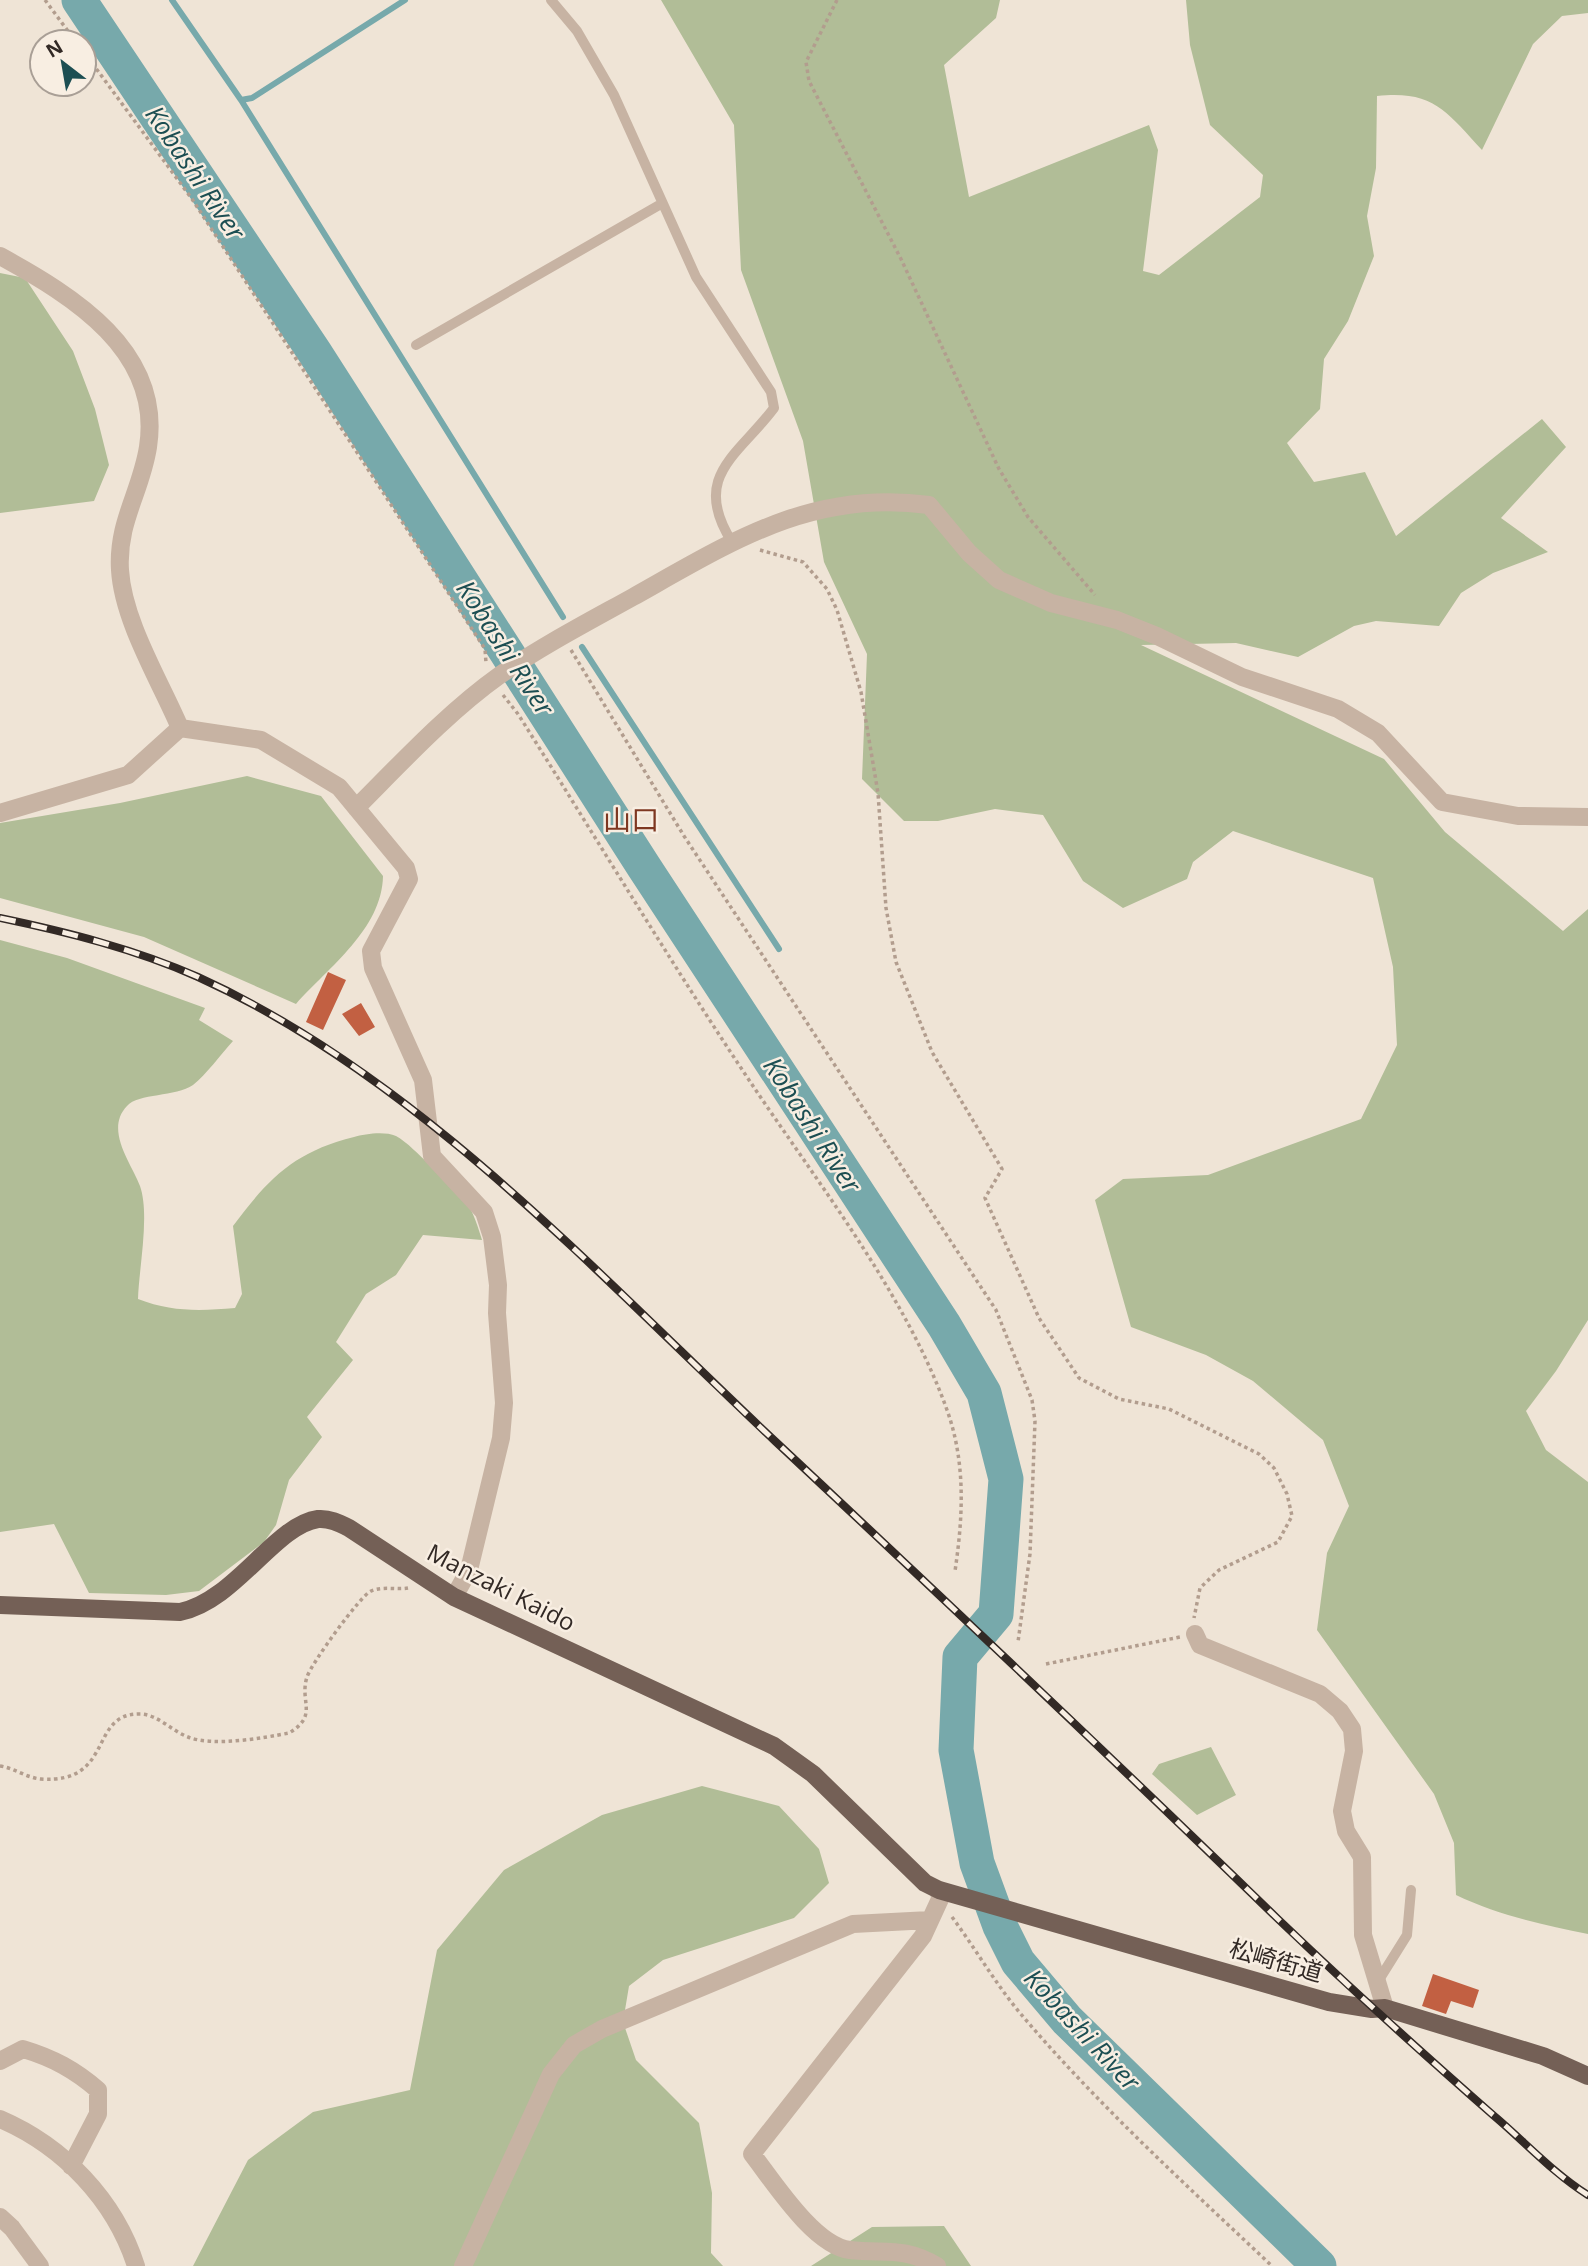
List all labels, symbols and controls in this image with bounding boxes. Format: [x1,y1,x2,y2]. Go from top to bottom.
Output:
north arrow [28,28,98,98]
text: N [41,33,68,64]
water label: Kobashi River [138,98,255,248]
water label: Kobashi River [449,573,564,724]
district label: 山口 [603,800,659,838]
water label: Kobashi River [756,1050,871,1201]
street label: Manzaki Kaido [422,1535,581,1638]
street label: 松崎街道 [1226,1930,1327,1989]
water label: Kobashi River [1017,1960,1150,2100]

